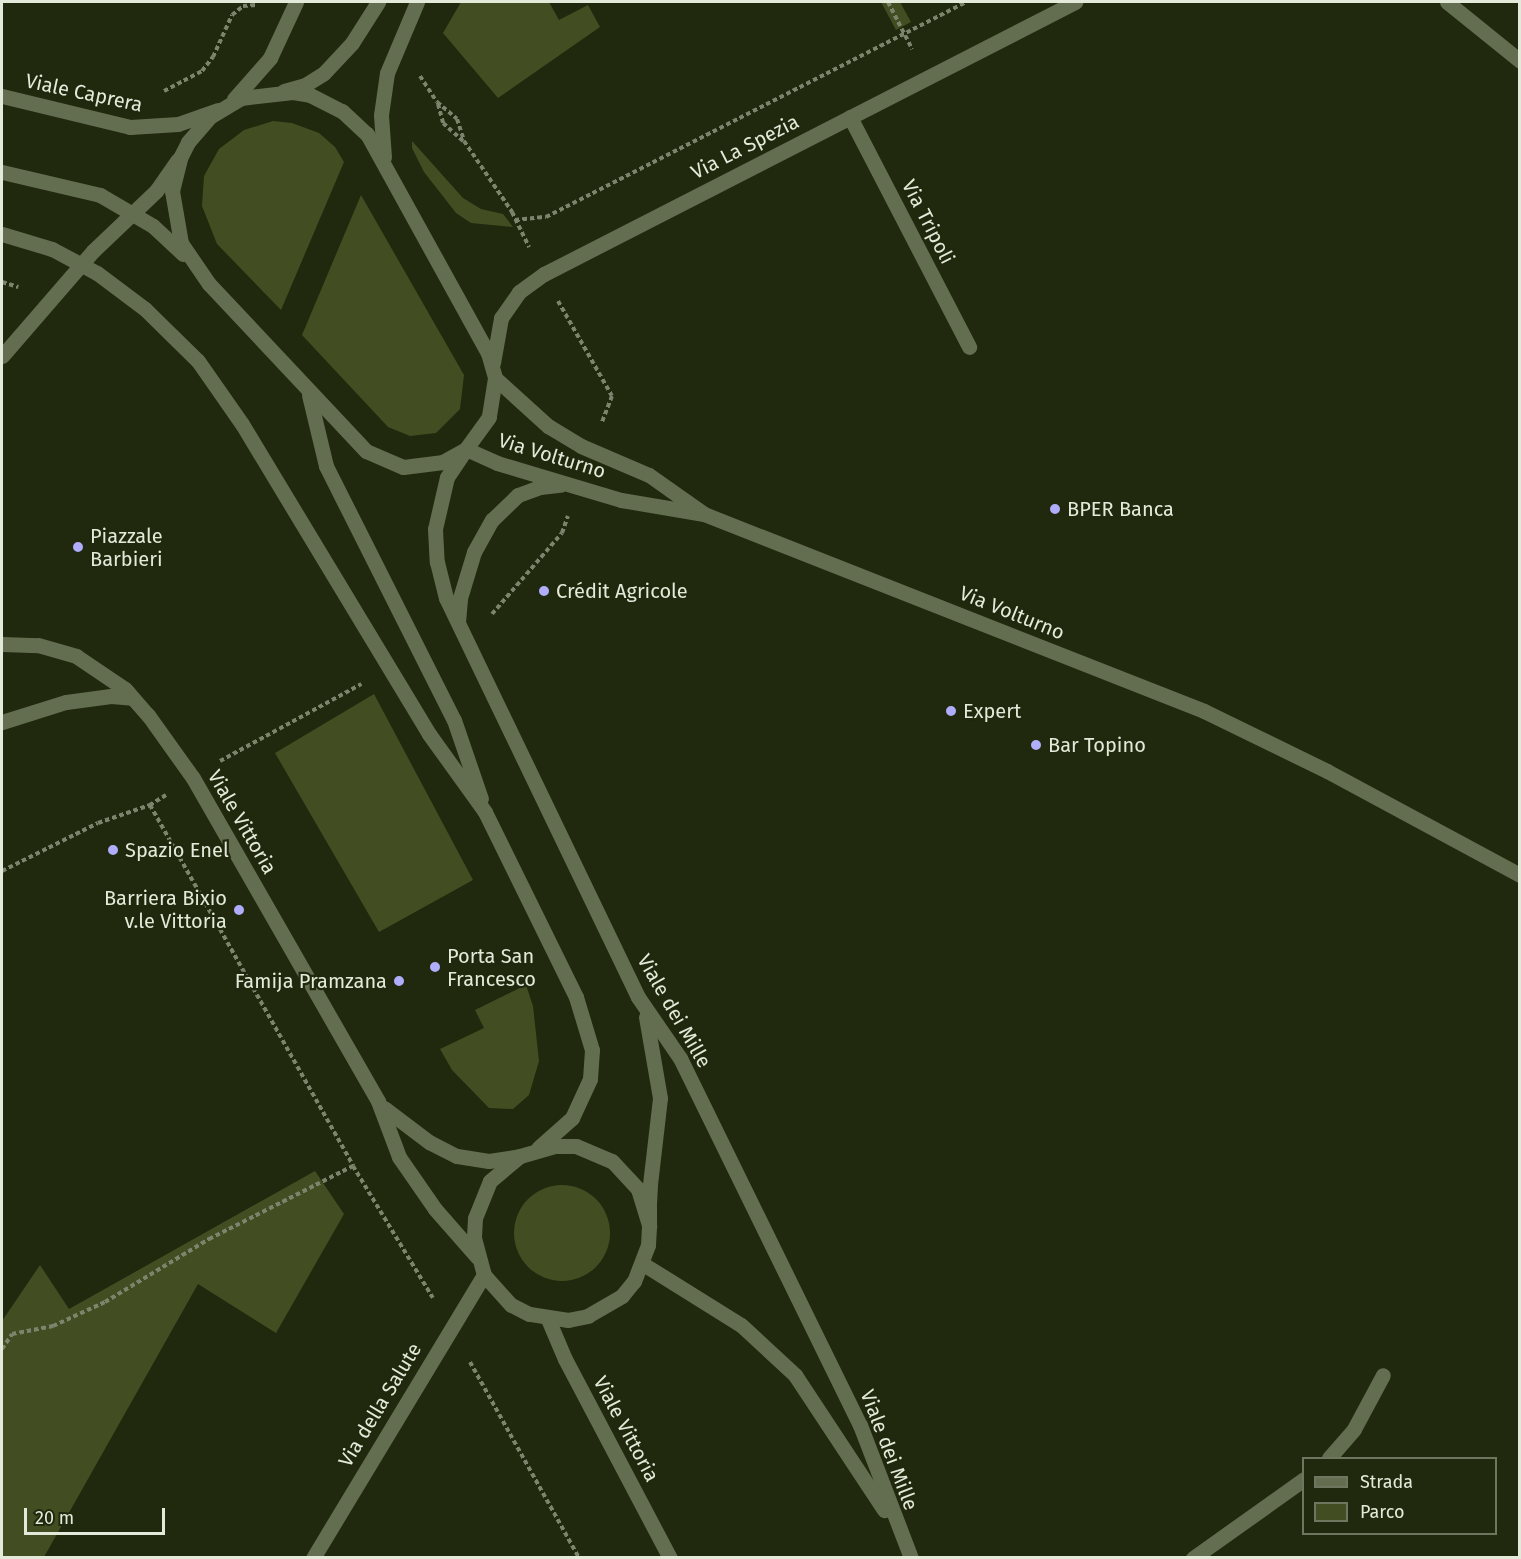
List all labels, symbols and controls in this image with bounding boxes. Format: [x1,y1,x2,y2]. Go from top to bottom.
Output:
street label: Viale Caprera [23,69,145,117]
street label: Via La Spezia [687,110,803,184]
street label: Via Tripoli [897,176,959,268]
street label: Via Volturno [495,428,609,484]
place label: BPER Banca [1067,497,1174,521]
marker: BPER Banca [1048,502,1062,516]
place label: Piazzale Barbieri [90,524,163,571]
marker: Piazzale Barbieri [71,540,85,554]
place label: Crédit Agricole [556,579,688,603]
street label: Via Volturno [956,581,1068,645]
marker: Crédit Agricole [537,584,551,598]
place label: Expert [963,699,1021,723]
marker: Expert [944,704,958,718]
place label: Bar Topino [1048,733,1146,757]
marker: Bar Topino [1029,738,1043,752]
street label: Viale Vittoria [203,766,281,878]
place label: Spazio Enel [125,838,229,862]
marker: Spazio Enel [106,843,120,857]
place label: Barriera Bixio v.le Vittoria [104,886,227,933]
marker: Barriera Bixio v.le Vittoria [232,903,246,917]
place label: Porta San Francesco [447,944,536,991]
street label: Viale dei Mille [632,950,716,1072]
marker: Porta San Francesco [428,960,442,974]
place label: Famija Pramzana [235,969,387,993]
marker: Famija Pramzana [392,974,406,988]
street label: Via della Salute [334,1339,426,1471]
street label: Viale Vittoria [588,1372,664,1486]
street label: Viale dei Mille [855,1386,923,1514]
legend [1302,1457,1497,1535]
text: Strada [1360,1471,1413,1493]
scale bar [27,1496,168,1534]
text: Parco [1360,1501,1404,1523]
text: 20 m [35,1507,74,1529]

